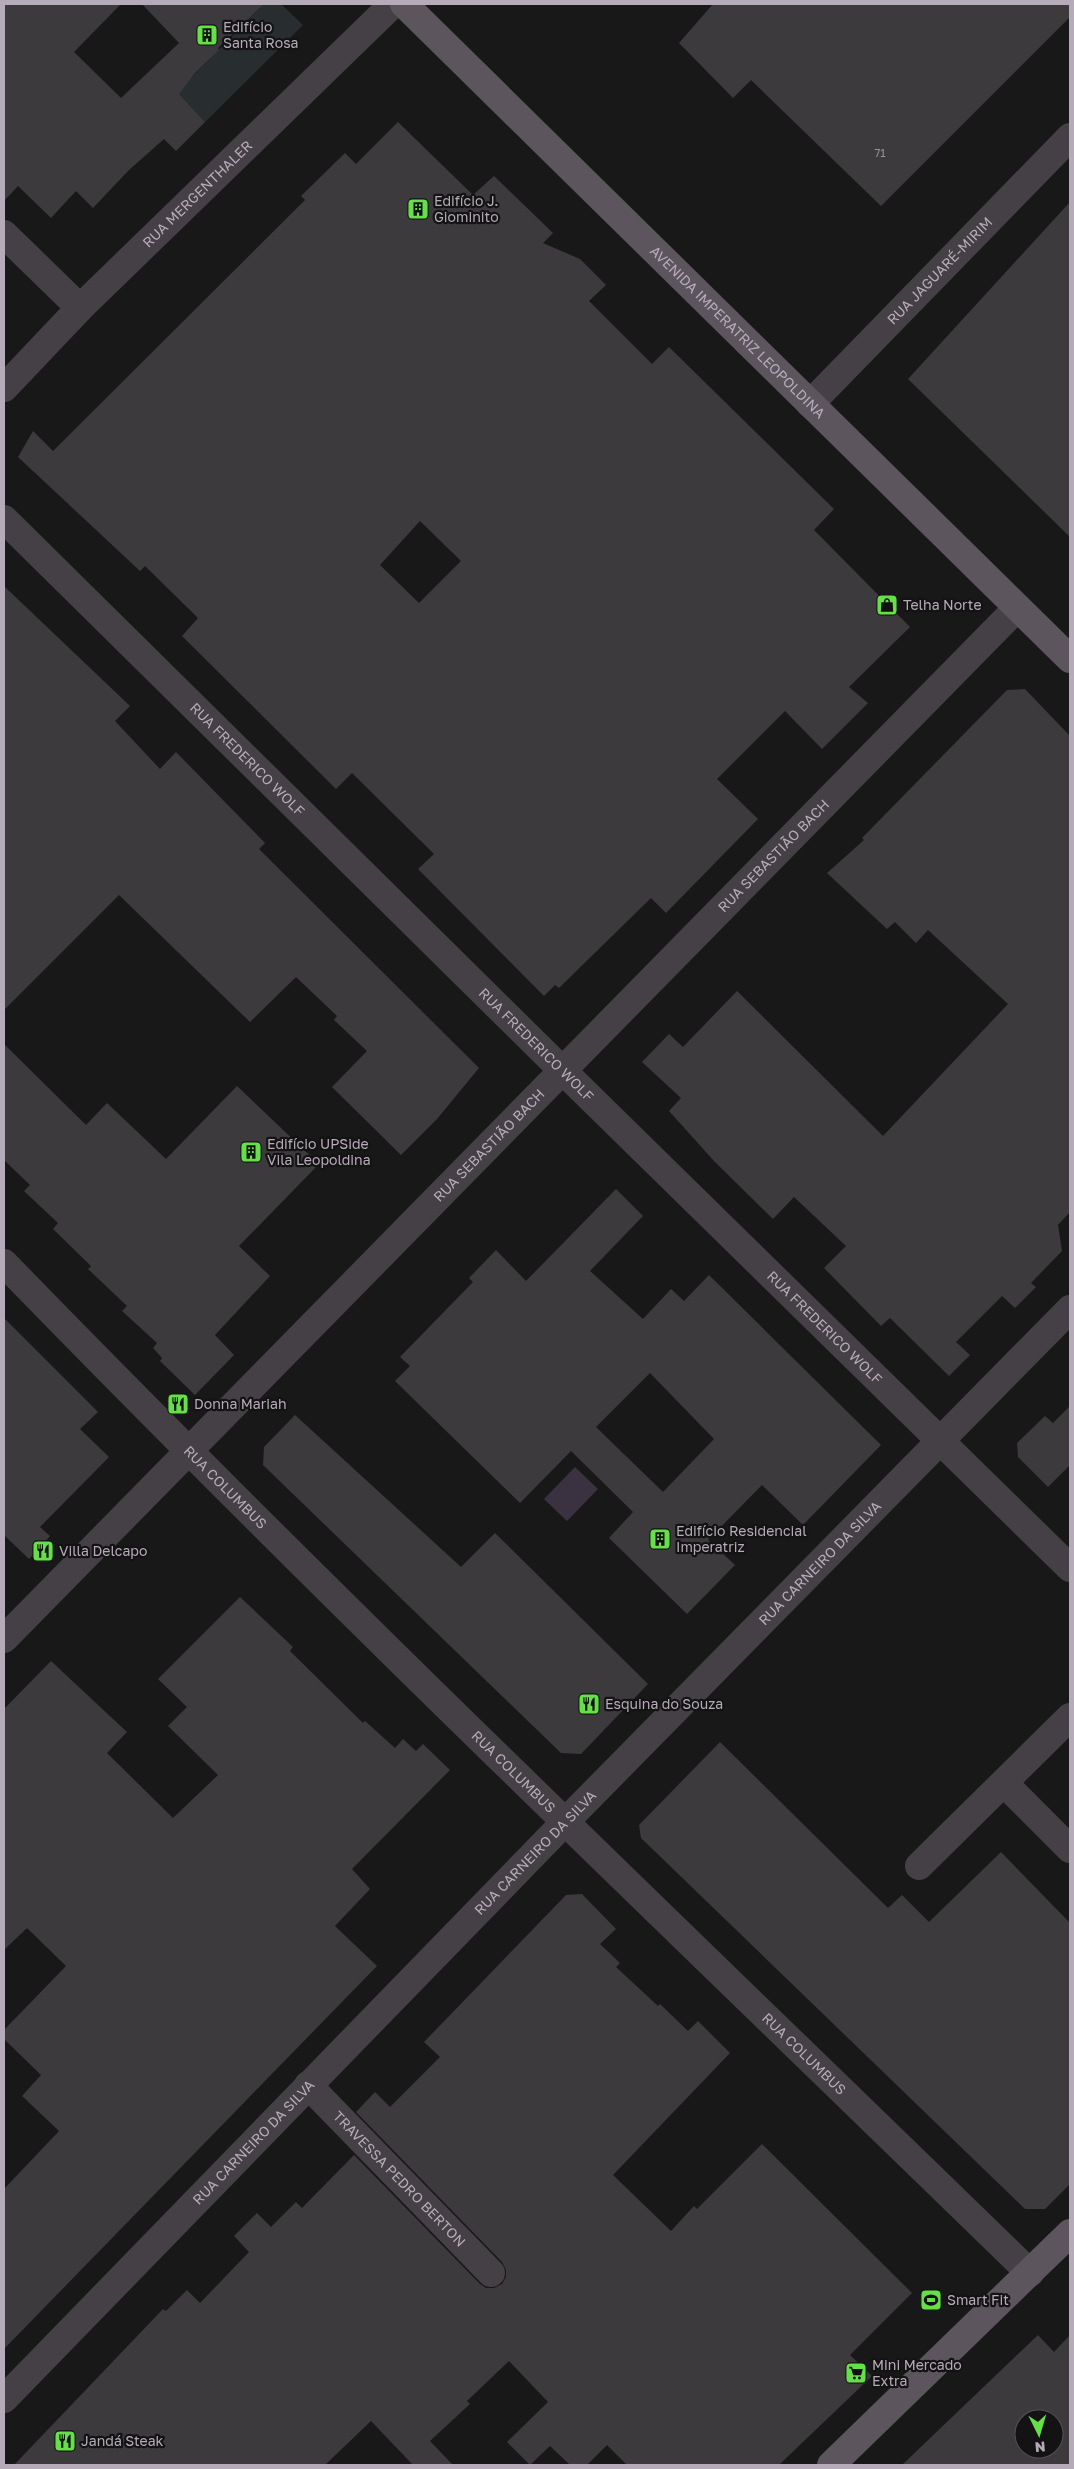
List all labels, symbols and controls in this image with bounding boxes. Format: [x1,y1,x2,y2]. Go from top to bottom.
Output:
place label: Edifício Santa Rosa [223,18,298,51]
building icon: Edifício Santa Rosa [195,23,219,47]
street label: RUA MERGENTHALER [139,137,255,251]
house number: 71 [874,146,886,159]
place label: Edifício J. Giominito [434,192,499,225]
building icon: Edifício J. Giominito [406,197,430,221]
street label: RUA JAGUARÉ-MIRIM [883,213,996,328]
street label: AVENIDA IMPERATRIZ LEOPOLDINA [647,242,829,422]
shop icon: Telha Norte [875,593,899,617]
place label: Telha Norte [903,596,982,613]
street label: RUA FREDERICO WOLF [187,699,309,819]
street label: RUA SEBASTIÃO BACH [714,796,832,915]
street label: RUA FREDERICO WOLF [476,984,598,1104]
street label: RUA SEBASTIÃO BACH [430,1085,548,1205]
place label: Edifício UPSide Vila Leopoldina [267,1135,371,1168]
building icon: Edifício UPSide Vila Leopoldina [239,1140,263,1164]
street label: RUA FREDERICO WOLF [764,1267,886,1387]
restaurant icon: Donna Mariah [166,1392,190,1416]
place label: Donna Mariah [194,1395,287,1412]
street label: RUA COLUMBUS [181,1442,271,1532]
street label: RUA CARNEIRO DA SILVA [755,1497,885,1628]
place label: Edifício Residencial Imperatriz [676,1522,807,1555]
building icon: Edifício Residencial Imperatriz [648,1527,672,1551]
restaurant icon: Villa Delcapo [31,1539,55,1563]
place label: Villa Delcapo [59,1542,147,1559]
restaurant icon: Esquina do Souza [577,1692,601,1716]
place label: Esquina do Souza [605,1695,723,1712]
street label: RUA COLUMBUS [468,1727,559,1816]
street label: RUA CARNEIRO DA SILVA [470,1786,600,1918]
street label: RUA COLUMBUS [759,2009,850,2098]
street label: RUA CARNEIRO DA SILVA [189,2076,318,2208]
street label: TRAVESSA PEDRO BERTON [330,2107,470,2250]
sports icon: Smart Fit [919,2288,943,2312]
place label: Smart Fit [947,2291,1009,2308]
place label: Mini Mercado Extra [872,2356,962,2389]
supermarket icon: Mini Mercado Extra [844,2361,868,2385]
north arrow [1014,2409,1064,2459]
restaurant icon: Jandá Steak [53,2429,77,2453]
place label: Jandá Steak [81,2432,164,2449]
text: N [1034,2439,1046,2456]

